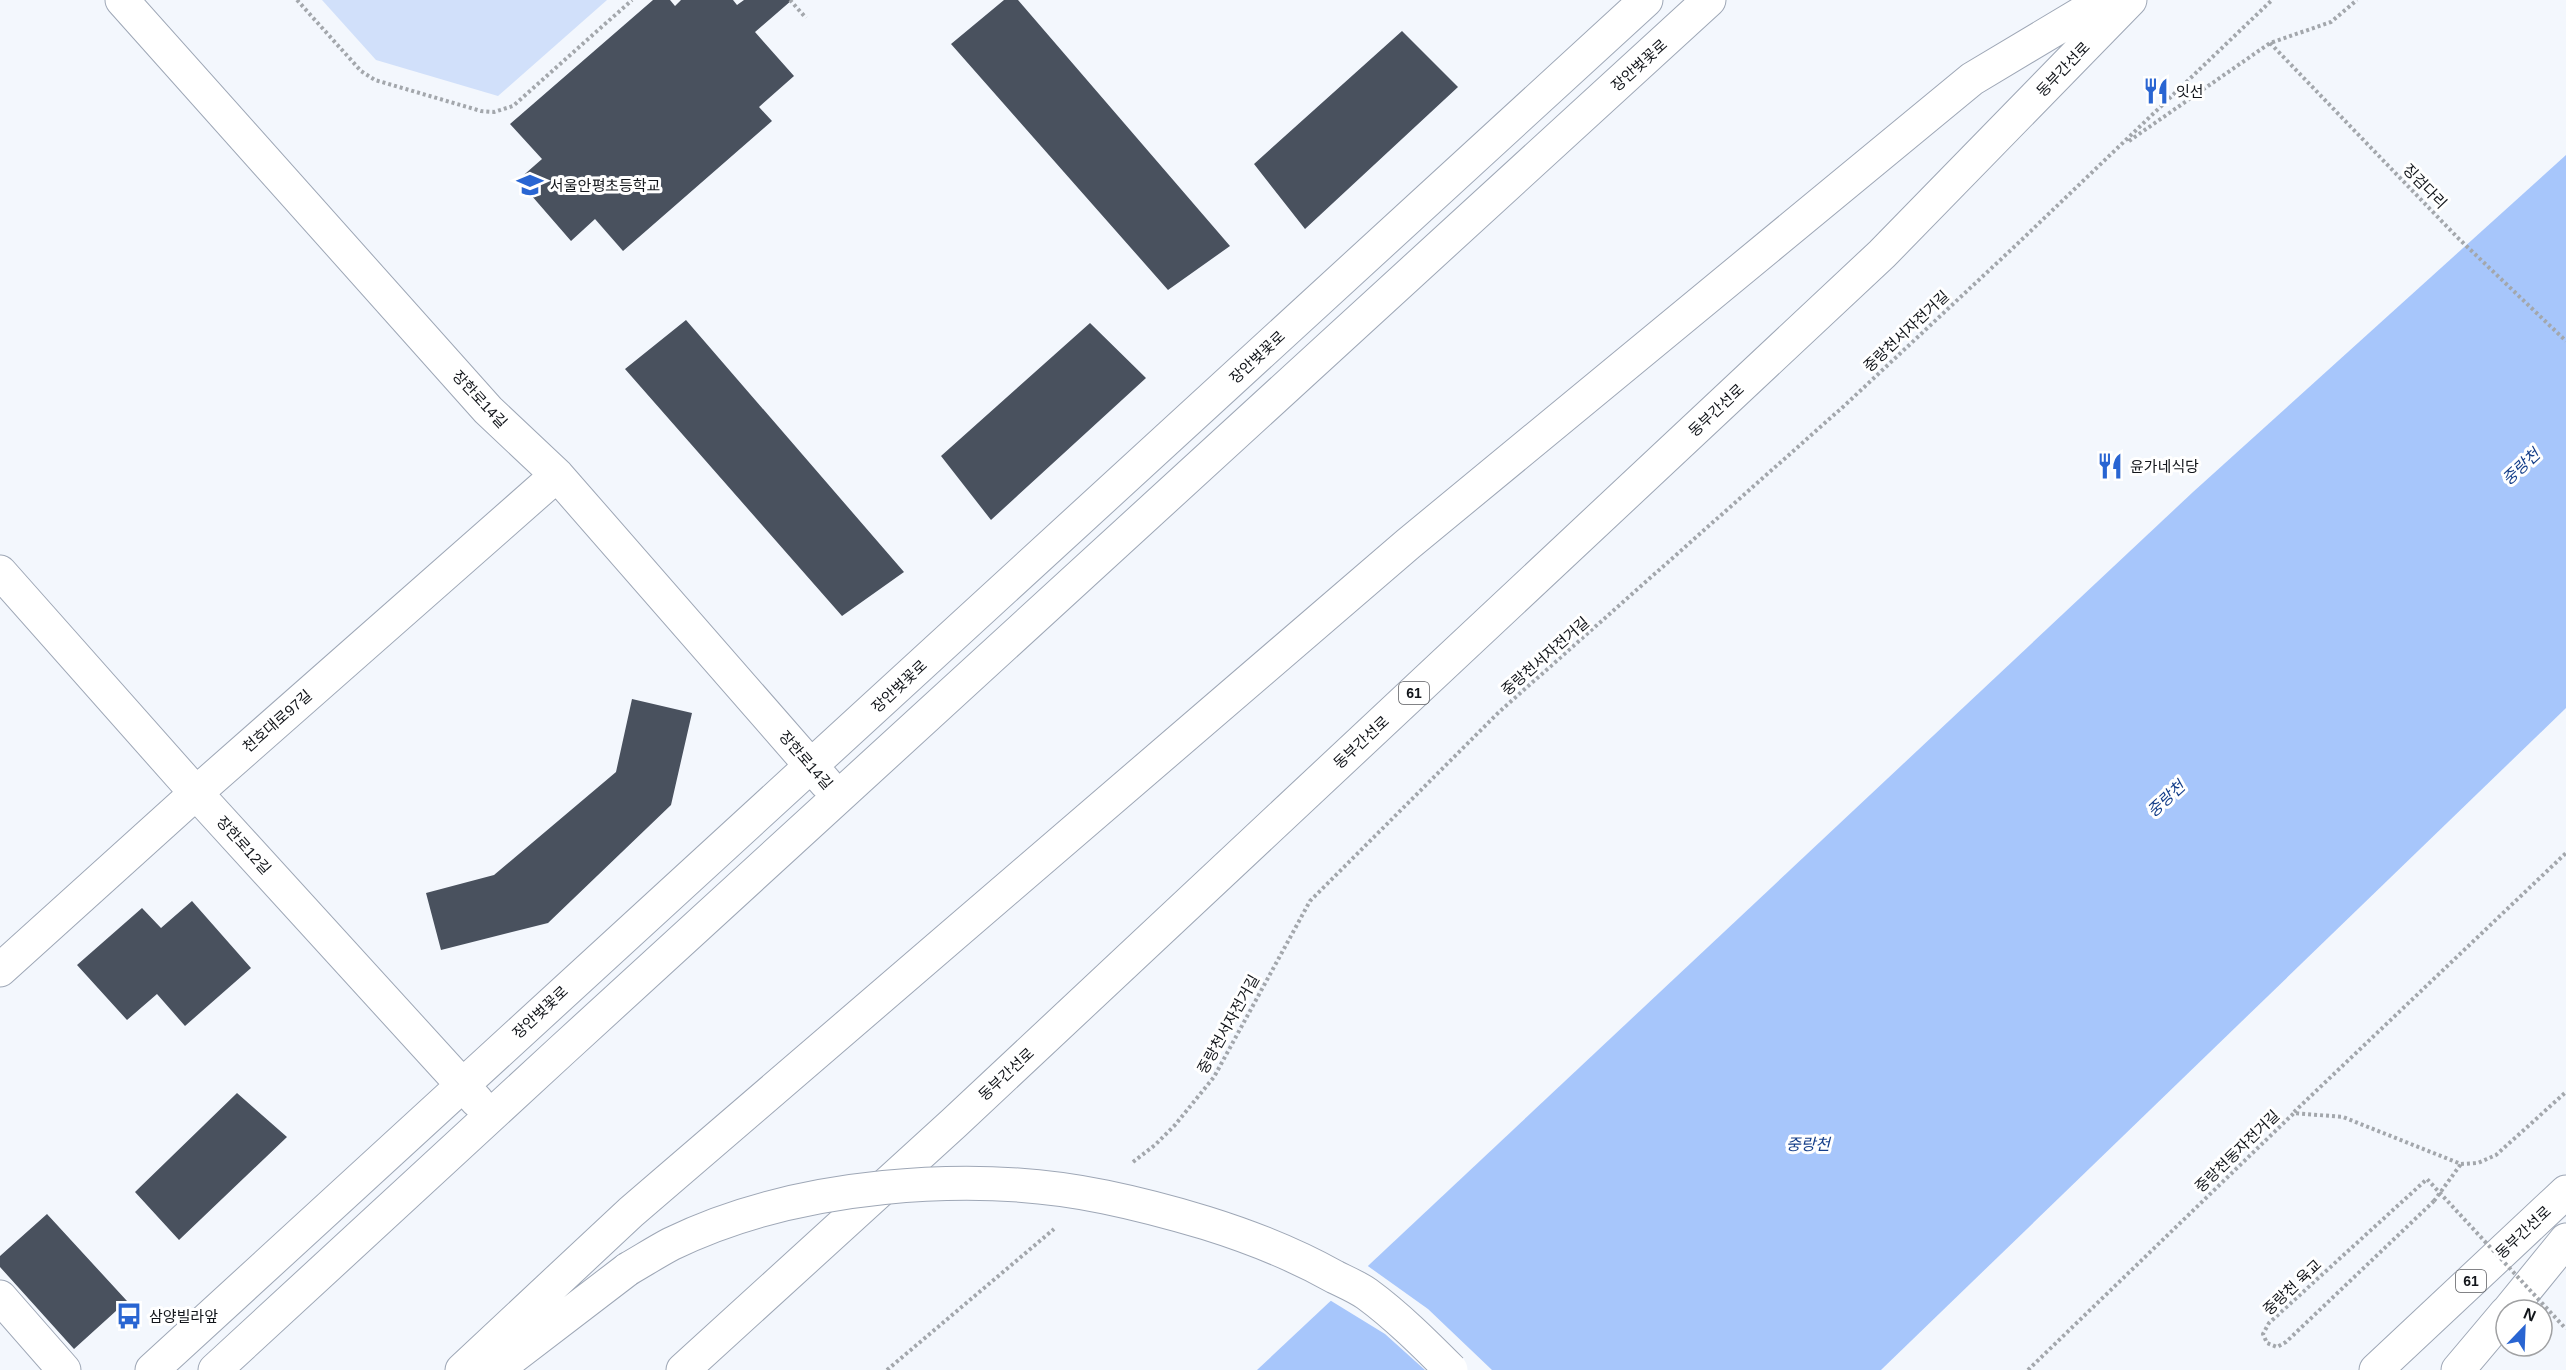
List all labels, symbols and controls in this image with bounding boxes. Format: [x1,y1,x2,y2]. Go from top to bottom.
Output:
street label: 장안벚꽃로 [1608,36,1670,94]
street label: 동부간선로 [2033,38,2093,100]
restaurant icon: 잇선 [2141,76,2171,106]
place label: 잇선 [2176,83,2204,100]
street label: 징검다리 [2400,160,2450,212]
school or university icon: 서울안평초등학교 [515,170,545,200]
place label: 서울안평초등학교 [550,177,660,194]
street label: 중랑천서자전거길 [1860,287,1952,375]
street label: 장안벚꽃로 [1226,327,1288,387]
street label: 장한로14길 [449,367,511,431]
street label: 동부간선로 [1685,380,1747,440]
water label: 중랑천 [2499,444,2545,488]
restaurant icon: 윤가네식당 [2095,451,2125,481]
place label: 윤가네식당 [2130,458,2199,475]
street label: 중랑천서자전거길 [1498,613,1592,699]
street label: 장안벚꽃로 [868,656,930,716]
road number: 61 [1399,682,1429,704]
street label: 천호대로97길 [239,686,315,756]
street label: 동부간선로 [1330,712,1392,772]
street label: 장한로14길 [776,727,836,793]
water label: 중랑천 [2144,776,2190,820]
street label: 장한로12길 [214,813,274,877]
street label: 중랑천서자전거길 [1194,972,1262,1076]
street label: 장안벚꽃로 [509,982,571,1042]
street label: 동부간선로 [975,1044,1037,1104]
street label: 중랑천동자전거길 [2191,1107,2283,1195]
water label: 중랑천 [1786,1136,1832,1153]
street label: 동부간선로 [2492,1202,2554,1262]
street label: 중랑천 육교 [2259,1256,2325,1318]
road number: 61 [2456,1270,2486,1292]
north arrow [2494,1298,2554,1358]
bus stop icon: 삼양빌라앞 [114,1301,144,1331]
text: N [2521,1305,2538,1325]
place label: 삼양빌라앞 [149,1308,218,1325]

